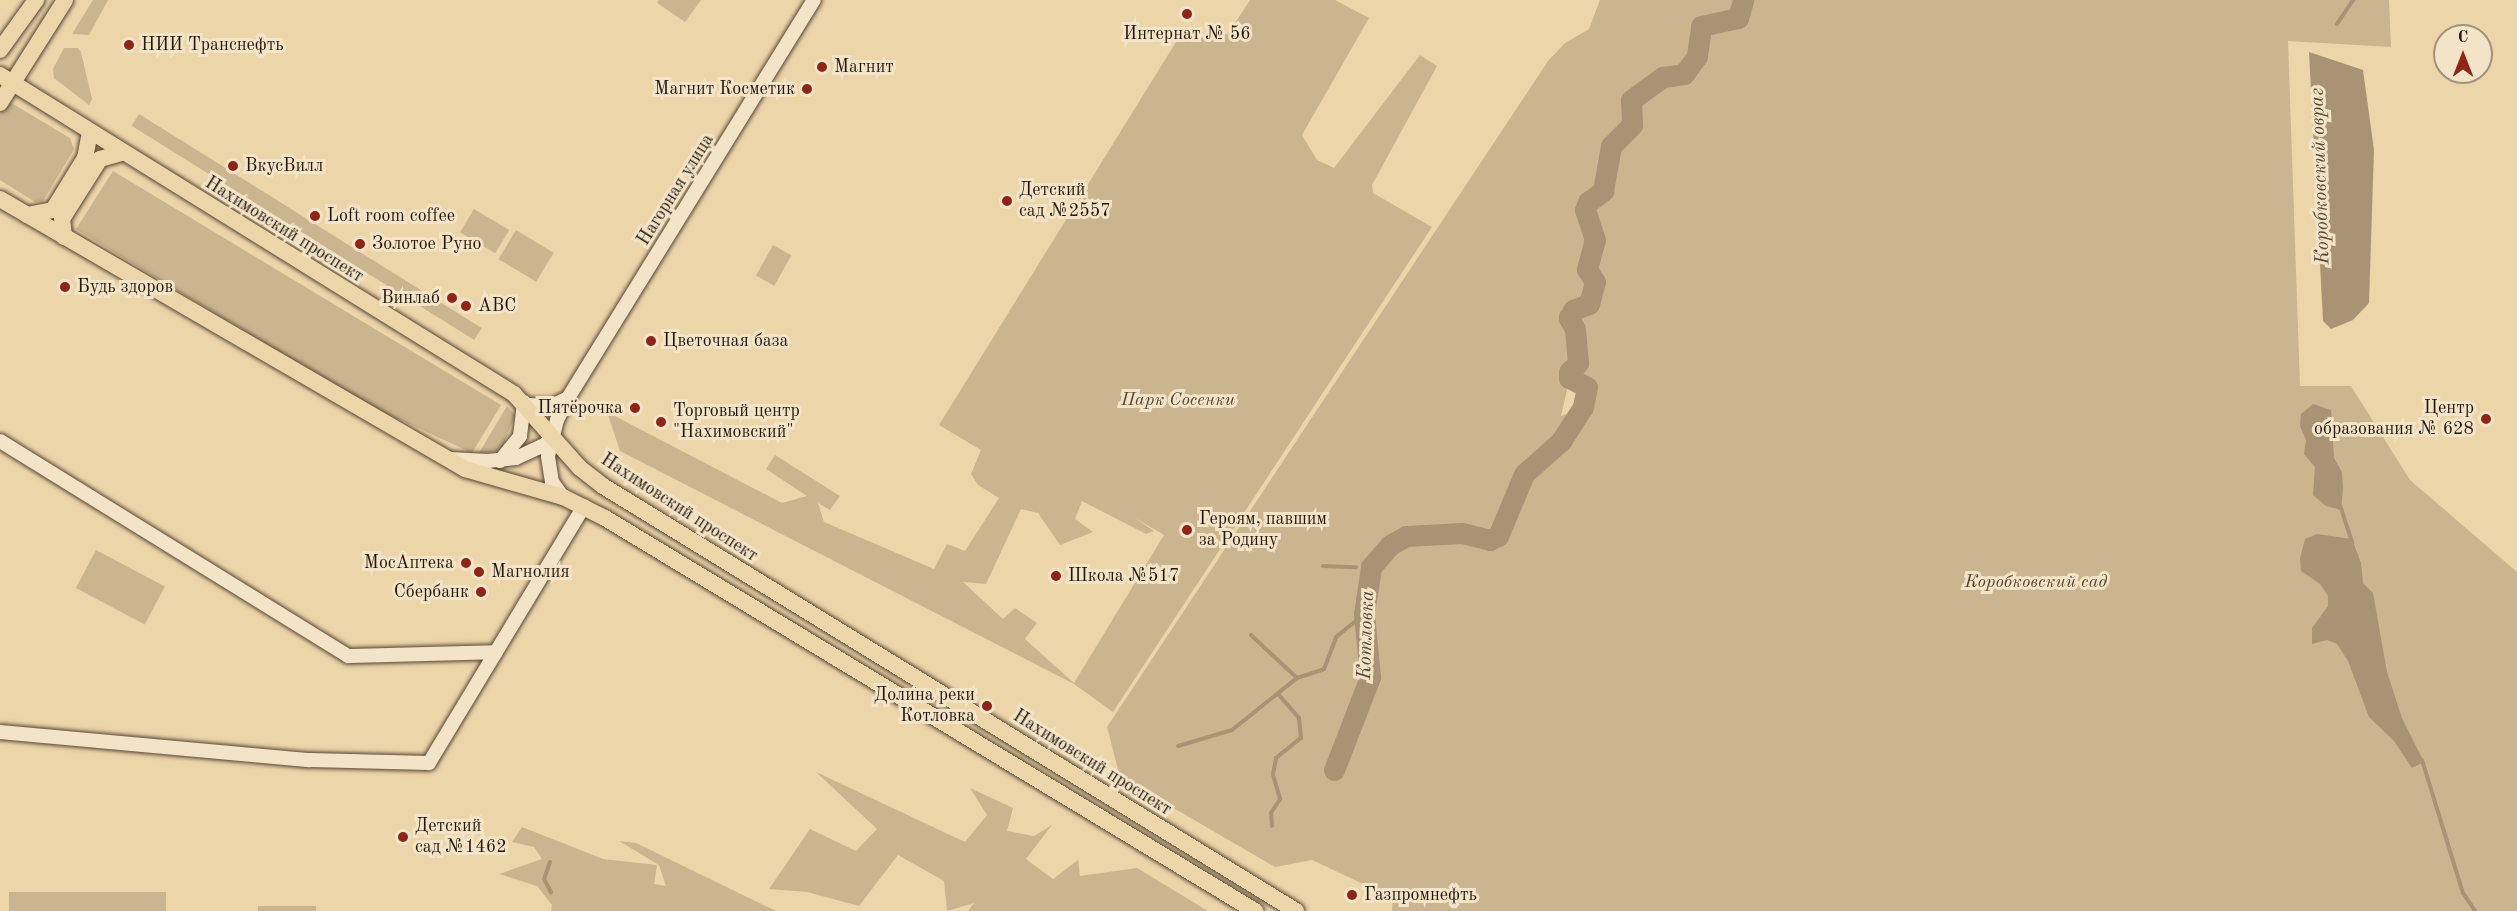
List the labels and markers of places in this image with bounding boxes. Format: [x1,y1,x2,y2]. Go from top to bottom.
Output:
marker: Интернат № 56 [1180,7,1194,21]
place label: Интернат № 56 [1123,23,1251,45]
place label: НИИ Транснефть [141,34,284,56]
marker: НИИ Транснефть [122,38,136,52]
place label: Магнит [834,56,894,78]
marker: Магнит [815,60,829,74]
place label: Магнит Косметик [654,78,795,100]
marker: Магнит Косметик [800,82,814,96]
place label: ВкусВилл [245,155,323,177]
marker: ВкусВилл [226,159,240,173]
place label: Детский сад №2557 [1019,180,1111,222]
marker: Детский сад №2557 [1000,194,1014,208]
place label: Loft room coffee [327,205,455,227]
marker: Loft room coffee [308,209,322,223]
place label: Золотое Руно [372,233,481,255]
marker: Золотое Руно [353,237,367,251]
place label: Будь здоров [77,276,173,298]
marker: Будь здоров [58,280,72,294]
place label: Винлаб [381,287,440,309]
marker: Винлаб [445,291,459,305]
place label: ABC [478,295,516,317]
marker: ABC [459,299,473,313]
place label: Цветочная база [663,330,788,352]
marker: Цветочная база [644,334,658,348]
place label: Пятёрочка [538,397,623,419]
place label: Центр образования № 628 [2314,398,2474,440]
marker: Пятёрочка [628,401,642,415]
place label: Торговый центр "Нахимовский" [673,401,800,444]
marker: Центр образования № 628 [2479,412,2493,426]
marker: Торговый центр "Нахимовский" [654,415,668,429]
place label: Героям, павшим за Родину [1199,509,1327,552]
marker: Героям, павшим за Родину [1180,523,1194,537]
place label: МосАптека [364,552,454,574]
marker: МосАптека [459,556,473,570]
place label: Магнолия [491,561,570,583]
marker: Магнолия [472,565,486,579]
place label: Школа №517 [1068,565,1179,587]
marker: Школа №517 [1049,569,1063,583]
place label: Сбербанк [394,581,469,603]
marker: Сбербанк [474,585,488,599]
place label: Долина реки Котловка [874,685,975,728]
marker: Долина реки Котловка [980,699,994,713]
place label: Детский сад №1462 [415,816,507,858]
marker: Детский сад №1462 [396,830,410,844]
place label: Газпромнефть [1364,884,1477,906]
marker: Газпромнефть [1345,888,1359,902]

